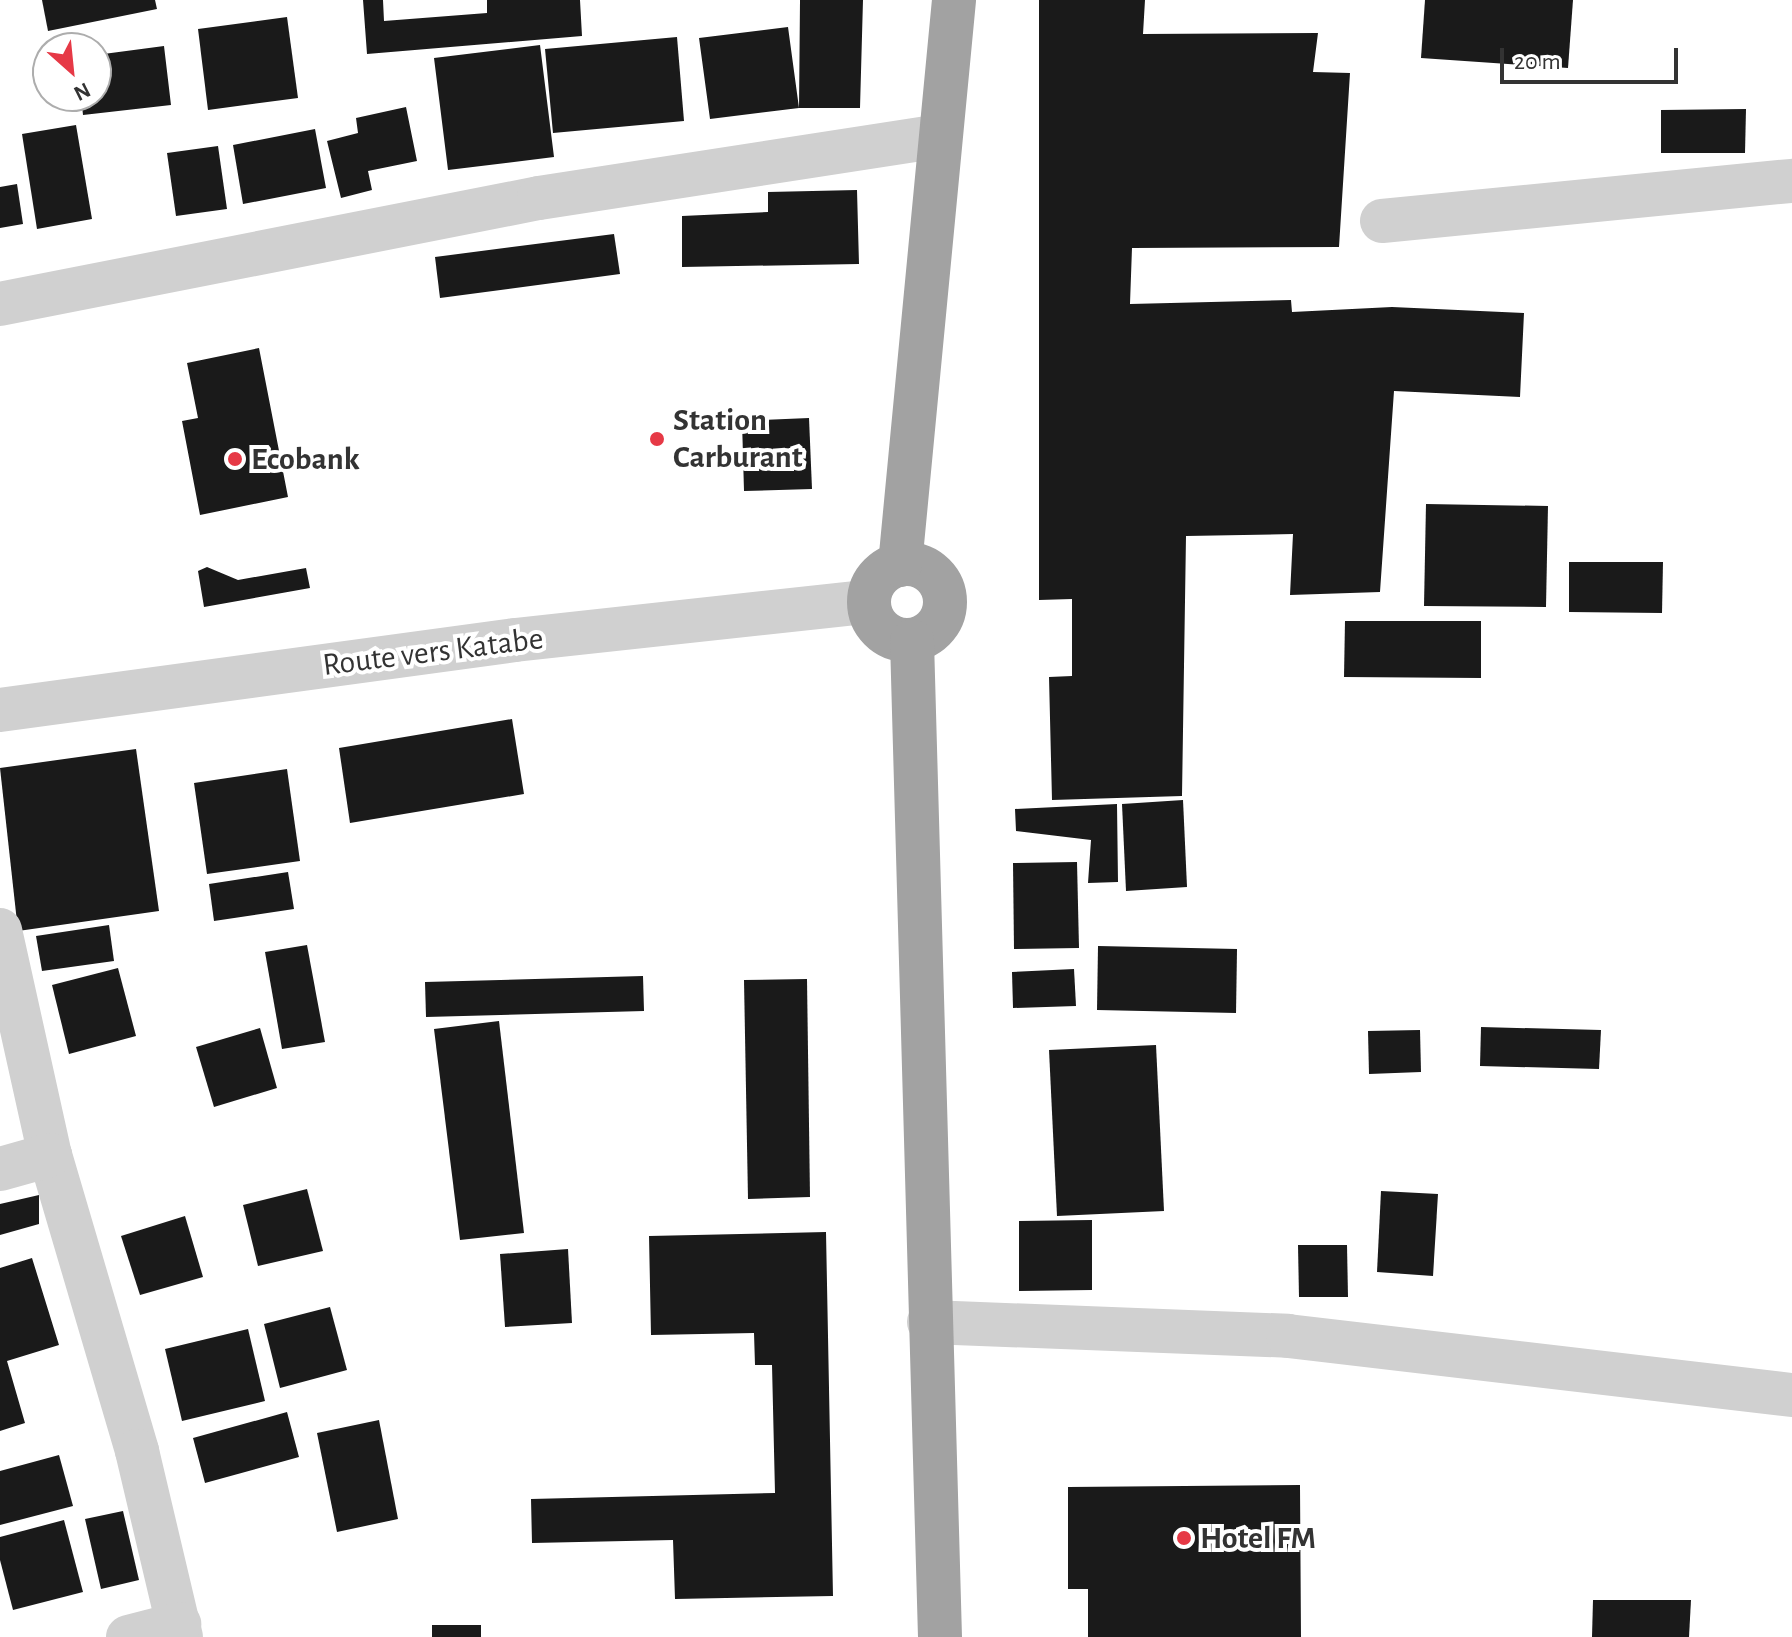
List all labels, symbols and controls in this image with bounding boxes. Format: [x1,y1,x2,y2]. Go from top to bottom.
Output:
north arrow [32,32,112,112]
scale bar [1504,32,1682,82]
text: 20 m [1514,50,1561,74]
text: N [70,78,94,105]
place label: Station Carburant [673,402,803,477]
marker: Station Carburant [648,430,666,448]
place label: Ecobank [251,440,360,478]
marker: Ecobank [226,450,244,468]
street label: Route vers Katabe [321,619,545,685]
place label: Hotel FM [1200,1519,1316,1557]
marker: Hotel FM [1175,1529,1193,1547]

